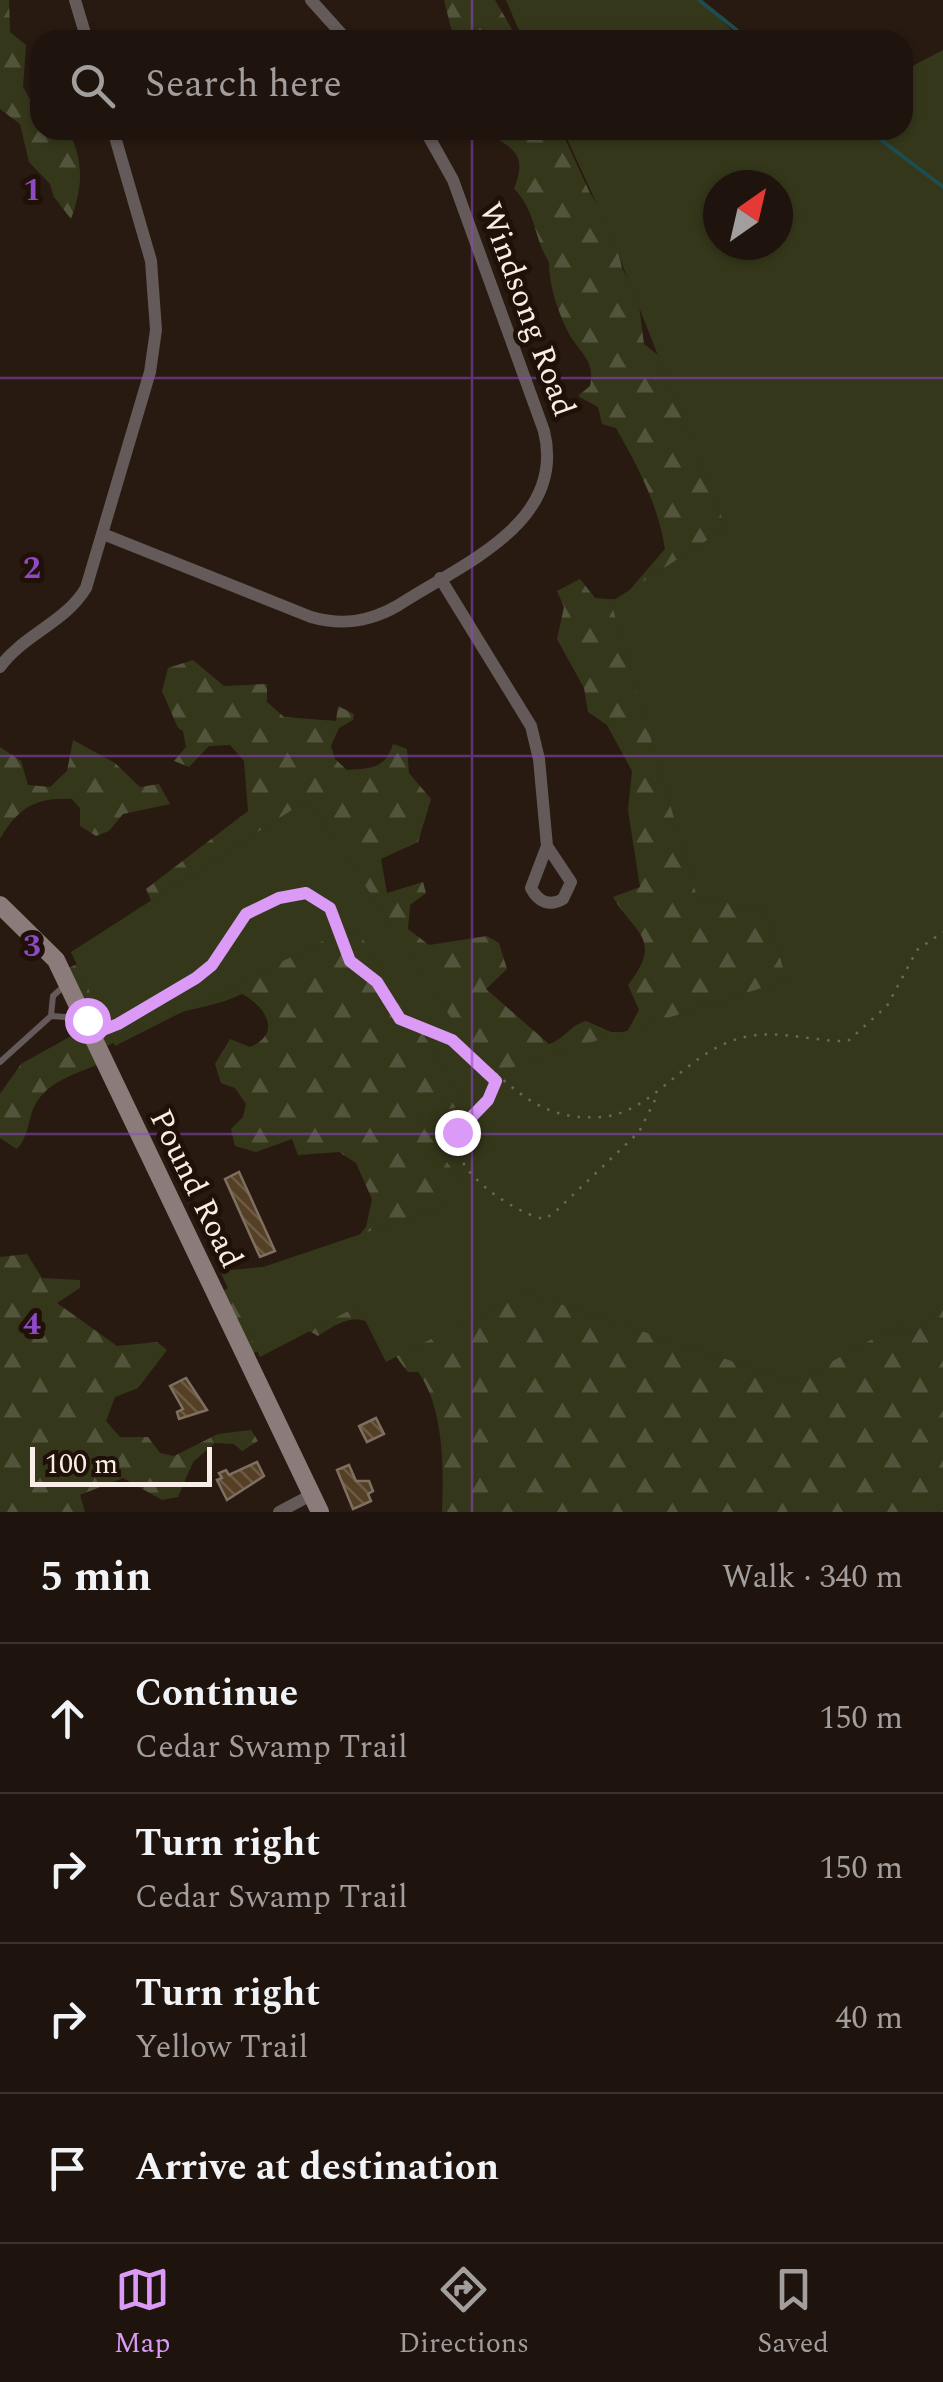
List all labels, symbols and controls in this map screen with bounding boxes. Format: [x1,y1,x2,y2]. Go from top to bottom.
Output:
search box [30,30,913,140]
text: Search here [145,56,342,114]
icon: search [65,58,120,113]
text: 1 [23,166,41,215]
north arrow [703,170,793,260]
street label: Windsong Road [465,196,588,424]
text: 2 [23,544,41,593]
text: 3 [23,922,41,971]
route start [65,998,111,1044]
street label: Pound Road [136,1101,255,1277]
route end [435,1110,481,1156]
text: 4 [23,1300,41,1349]
scale bar [30,1442,212,1486]
text: 100 m [45,1443,118,1486]
text: 5 min [40,1546,152,1609]
text: Walk · 340 m [722,1553,903,1602]
text: Continue [135,1665,298,1723]
icon: ahead [40,1691,95,1746]
text: 150 m [819,1694,903,1743]
text: Cedar Swamp Trail [135,1723,408,1772]
text: Turn right [135,1815,320,1873]
icon: right [40,1841,95,1896]
text: 150 m [819,1844,903,1893]
text: Cedar Swamp Trail [135,1873,408,1922]
text: Turn right [135,1965,320,2023]
icon: right [40,1991,95,2046]
text: 40 m [835,1994,903,2043]
text: Yellow Trail [135,2023,308,2072]
text: Arrive at destination [135,2139,499,2197]
icon: arrive [40,2141,95,2196]
tab: Map [114,2262,170,2365]
tab: Directions [398,2262,529,2365]
tab: Saved [757,2262,829,2365]

